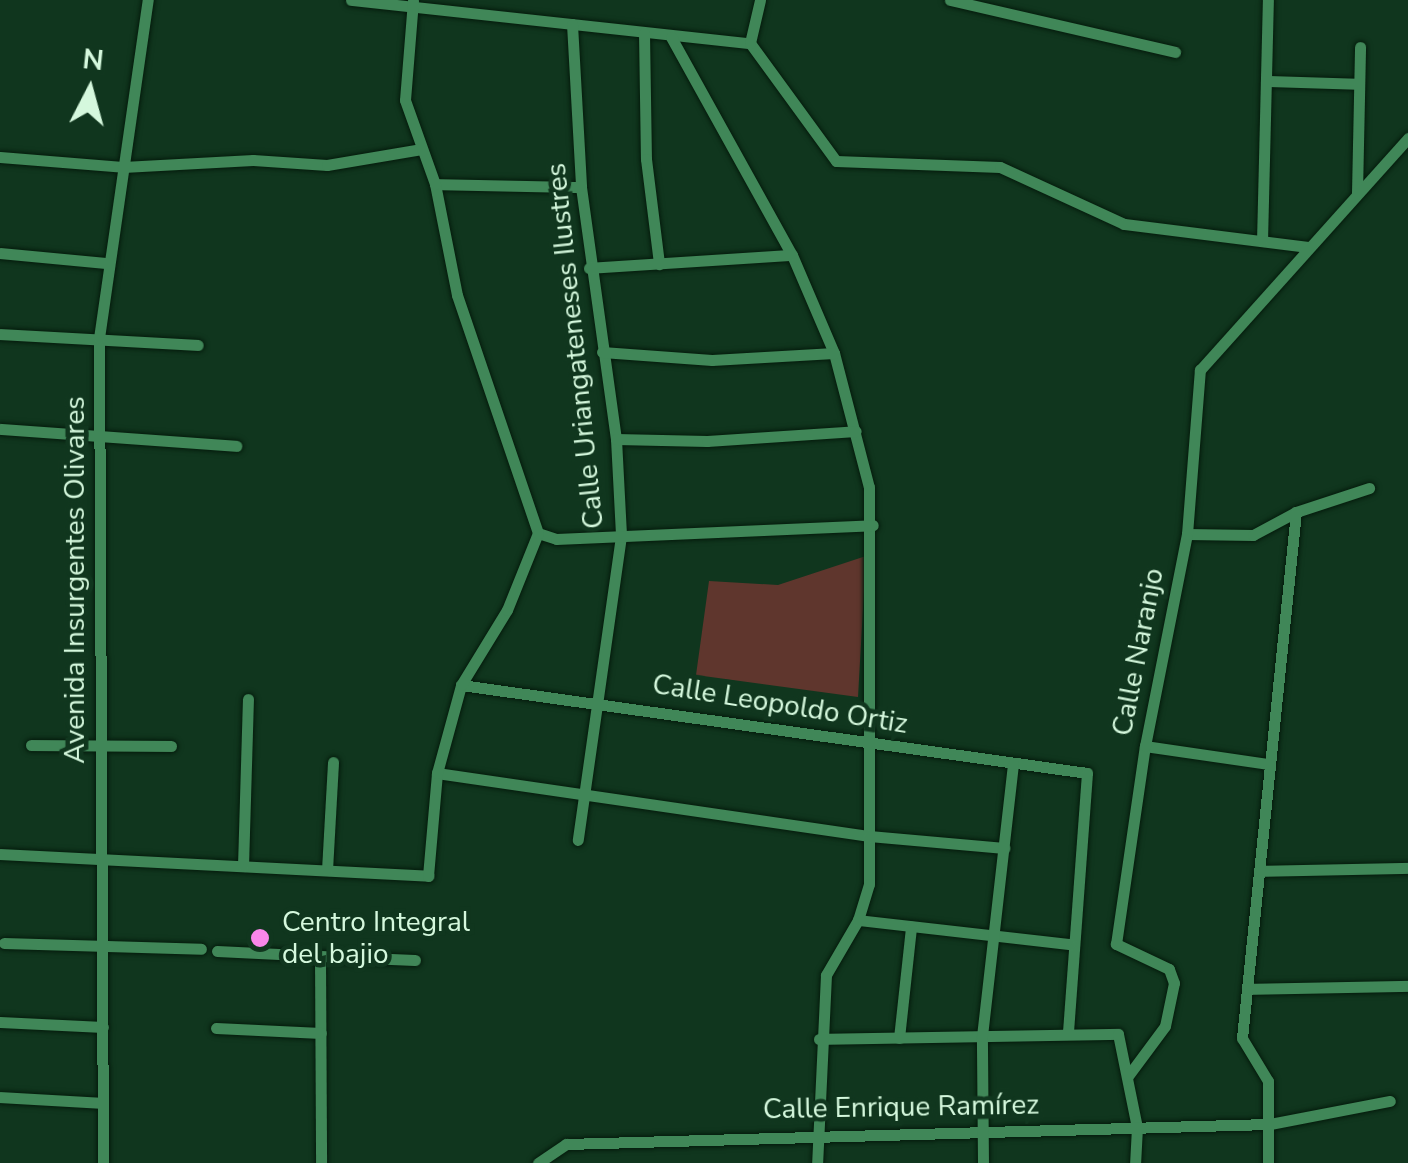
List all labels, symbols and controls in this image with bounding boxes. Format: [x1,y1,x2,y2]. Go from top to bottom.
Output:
north arrow [40,40,140,140]
text: N [81,40,106,80]
street label: Calle Uriangateneses Ilustres [539,161,611,531]
street label: Avenida Insurgentes Olivares [58,396,92,764]
street label: Calle Naranjo [1105,565,1171,739]
street label: Calle Leopoldo Ortiz [650,667,910,741]
place label: Centro Integral del bajio [282,905,470,971]
marker: Centro Integral del bajio [247,925,273,951]
street label: Calle Enrique Ramírez [763,1088,1039,1126]

